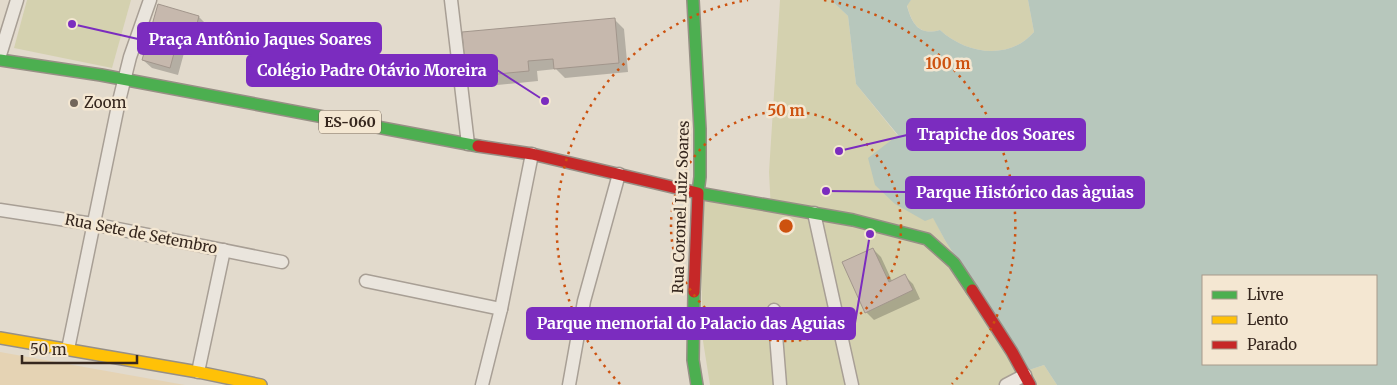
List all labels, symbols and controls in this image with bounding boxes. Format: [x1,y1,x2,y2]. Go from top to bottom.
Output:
callout: Praça Antônio Jaques Soares [138,23,381,54]
text: Praça Antônio Jaques Soares [148,29,372,49]
text: 100 m [926,54,970,73]
callout: Colégio Padre Otávio Moreira [247,55,497,86]
text: Colégio Padre Otávio Moreira [257,60,487,80]
place label: Zoom [84,93,127,112]
marker: Zoom [68,97,80,109]
text: 50 m [767,101,805,120]
road number: ES-060 [319,110,381,134]
callout: Trapiche dos Soares [907,119,1085,150]
street label: Rua Coronel Luiz Soares [668,120,693,294]
text: Trapiche dos Soares [917,124,1075,144]
callout: Parque Histórico das àguias [906,177,1144,208]
text: Parque Histórico das àguias [916,182,1134,202]
street label: Rua Sete de Setembro [63,209,219,258]
centre of rings [777,217,795,235]
legend [1202,275,1377,365]
text: Livre [1247,285,1284,304]
callout: Parque memorial do Palacio das Aguias [527,308,855,339]
text: Lento [1247,310,1289,329]
text: Parque memorial do Palacio das Aguias [537,313,845,333]
scale bar [22,332,138,364]
text: Parado [1247,335,1297,354]
text: 50 m [30,340,67,359]

